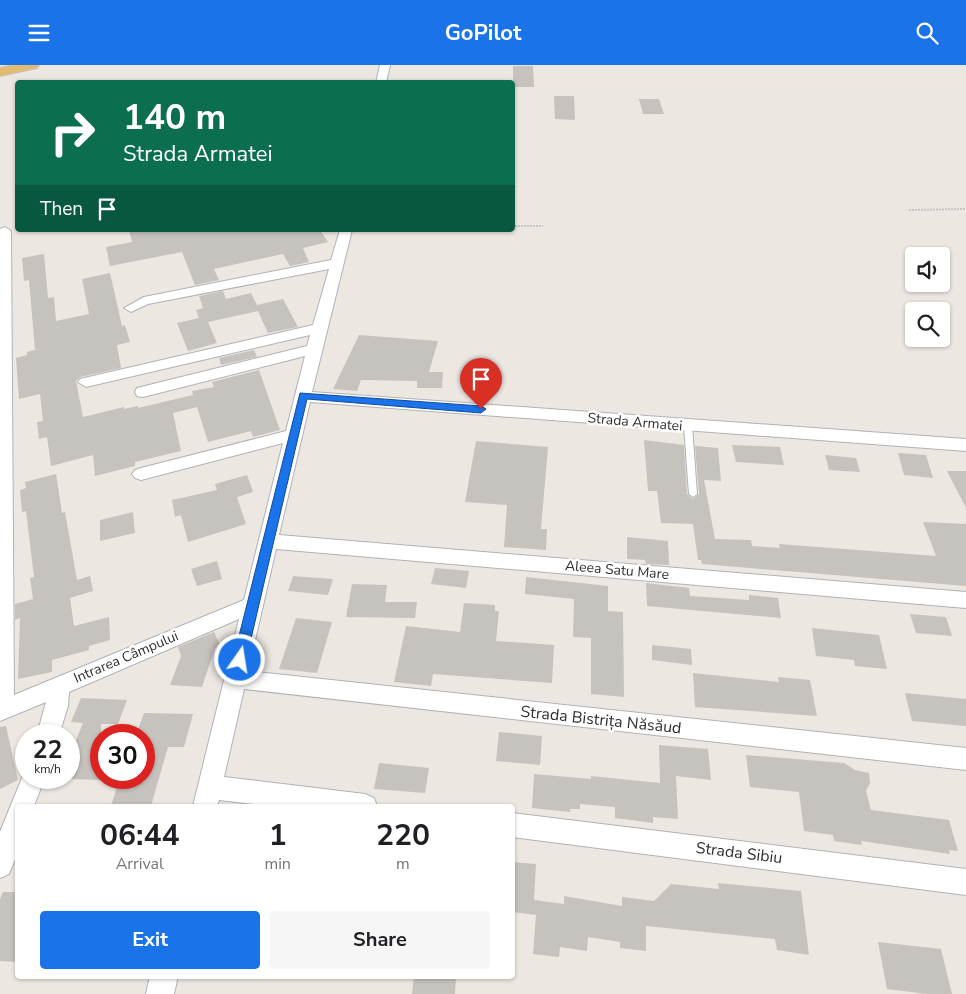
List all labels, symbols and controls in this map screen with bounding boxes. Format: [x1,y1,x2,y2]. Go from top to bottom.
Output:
text: GoPilot [445,18,521,48]
icon: menu [25,19,53,47]
icon: search [913,19,941,47]
text: 140 m [123,94,226,141]
icon: right [40,100,105,165]
text: Strada Armatei [123,139,273,169]
icon: arrive [93,195,121,223]
text: Then [40,196,83,222]
map controls [905,247,950,347]
button: sound [905,247,950,292]
button: search [905,302,950,347]
pin [460,358,502,409]
icon: arrive [467,365,495,393]
street label: Strada Armatei [587,408,683,436]
street label: Aleea Satu Mare [564,556,670,584]
street label: Intrarea Câmpului [71,626,181,688]
position arrow [213,633,265,685]
street label: Strada Bistrița Năsăud [519,701,683,739]
speed limit sign: 30 [90,724,155,789]
text: 22 [32,733,63,767]
text: km/h [34,761,61,777]
text: 06:44 [100,815,179,856]
text: 1 [269,815,287,856]
text: 220 [376,815,430,856]
street label: Strada Sibiu [694,837,784,869]
text: Arrival [116,853,164,875]
text: min [264,853,291,875]
text: m [396,853,410,875]
button: Exit [40,911,260,969]
button: Share [270,911,490,969]

